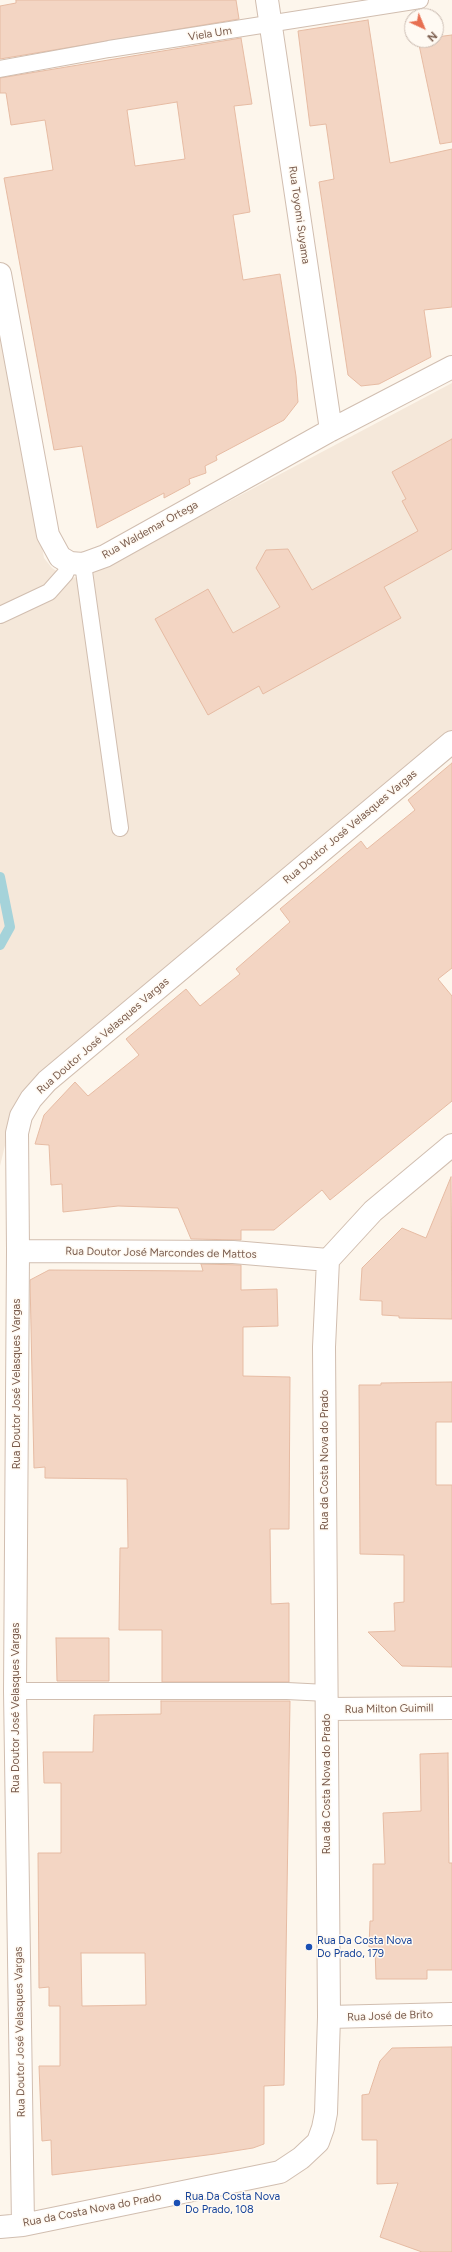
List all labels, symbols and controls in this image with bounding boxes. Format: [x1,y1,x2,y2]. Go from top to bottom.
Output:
north arrow [404,8,444,48]
street label: Viela Um [187,24,233,44]
text: N [424,29,440,44]
street label: Rua Toyomi Suyama [286,165,312,265]
street label: Rua Waldemar Ortega [100,498,200,562]
street label: Rua Doutor José Velasques Vargas [280,767,420,887]
street label: Rua Doutor José Velasques Vargas [34,975,172,1097]
street label: Rua Doutor José Marcondes de Mattos [65,1245,257,1261]
street label: Rua Doutor José Velasques Vargas [10,1299,24,1469]
street label: Rua da Costa Nova do Prado [318,1390,332,1530]
street label: Rua Doutor José Velasques Vargas [9,1623,23,1793]
street label: Rua Milton Guimill [344,1702,434,1716]
street label: Rua da Costa Nova do Prado [320,1714,334,1854]
place label: Rua Da Costa Nova Do Prado, 179 [317,1934,412,1960]
marker: Rua Da Costa Nova Do Prado, 179 [304,1942,314,1952]
street label: Rua Doutor José Velasques Vargas [12,1947,28,2117]
street label: Rua José de Brito [347,2008,433,2024]
street label: Rua da Costa Nova do Prado [22,2190,162,2230]
place label: Rua Da Costa Nova Do Prado, 108 [185,2190,280,2216]
marker: Rua Da Costa Nova Do Prado, 108 [172,2198,182,2208]

